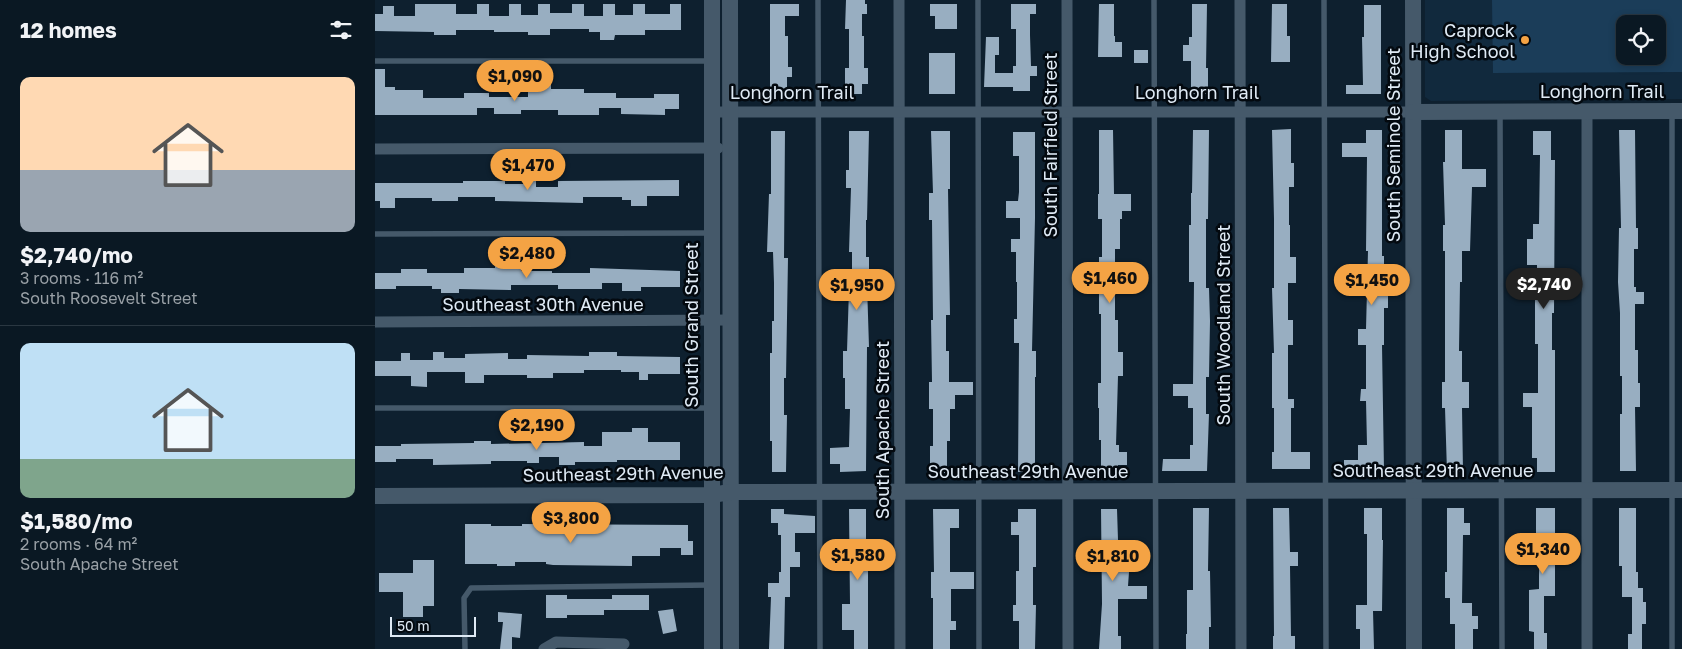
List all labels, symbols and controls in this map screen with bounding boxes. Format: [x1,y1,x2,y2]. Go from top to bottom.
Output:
map controls [1616,15,1666,65]
button: locate [1616,15,1666,65]
icon: filters [327,16,355,44]
text: 12 homes [20,17,117,43]
place label: Caprock High School [1410,19,1515,62]
marker: Caprock High School [1519,34,1531,46]
street label: South Seminole Street [1382,48,1404,242]
street label: South Fairfield Street [1039,53,1061,237]
pin: $1,090 [474,59,556,102]
text: $1,090 [487,66,543,86]
street label: Longhorn Trail [1540,80,1665,102]
street label: Longhorn Trail [730,81,855,103]
street label: Longhorn Trail [1135,81,1260,103]
icon: home [143,110,233,200]
pin: $1,470 [487,148,569,191]
text: $1,470 [501,155,555,175]
street label: South Woodland Street [1212,224,1234,426]
pin: $2,480 [486,236,568,279]
text: $2,740/mo [20,242,133,268]
street label: South Grand Street [680,242,702,408]
text: $2,480 [499,243,555,263]
pin: $1,460 [1069,262,1151,304]
pin: $1,450 [1331,264,1413,306]
text: 3 rooms · 116 m² [20,268,143,288]
pin: $1,950 [816,268,898,311]
text: $1,460 [1083,268,1137,288]
pin: $2,740 [1503,268,1585,310]
text: $1,450 [1345,270,1399,290]
text: $2,740 [1517,274,1571,294]
text: $1,950 [830,275,884,295]
text: South Roosevelt Street [20,288,198,308]
street label: Southeast 30th Avenue [442,293,644,315]
street label: South Apache Street [871,341,893,519]
icon: home [143,375,233,465]
pin: $2,190 [496,408,578,451]
text: $2,190 [510,415,564,435]
street label: Southeast 29th Avenue [1333,459,1533,481]
street label: Southeast 29th Avenue [522,460,724,486]
street label: Southeast 29th Avenue [928,460,1128,482]
pin: $3,800 [530,502,612,544]
text: $1,580/mo [20,508,133,534]
text: $3,800 [543,508,599,528]
pin: $1,340 [1502,532,1584,575]
text: 2 rooms · 64 m² [20,534,137,554]
pin: $1,580 [817,538,899,581]
text: $1,340 [1516,539,1570,559]
pin: $1,810 [1072,540,1154,582]
text: $1,580 [831,545,885,565]
text: $1,810 [1087,546,1139,566]
text: South Apache Street [20,554,179,574]
scale bar [390,614,476,637]
text: 50 m [397,617,430,634]

